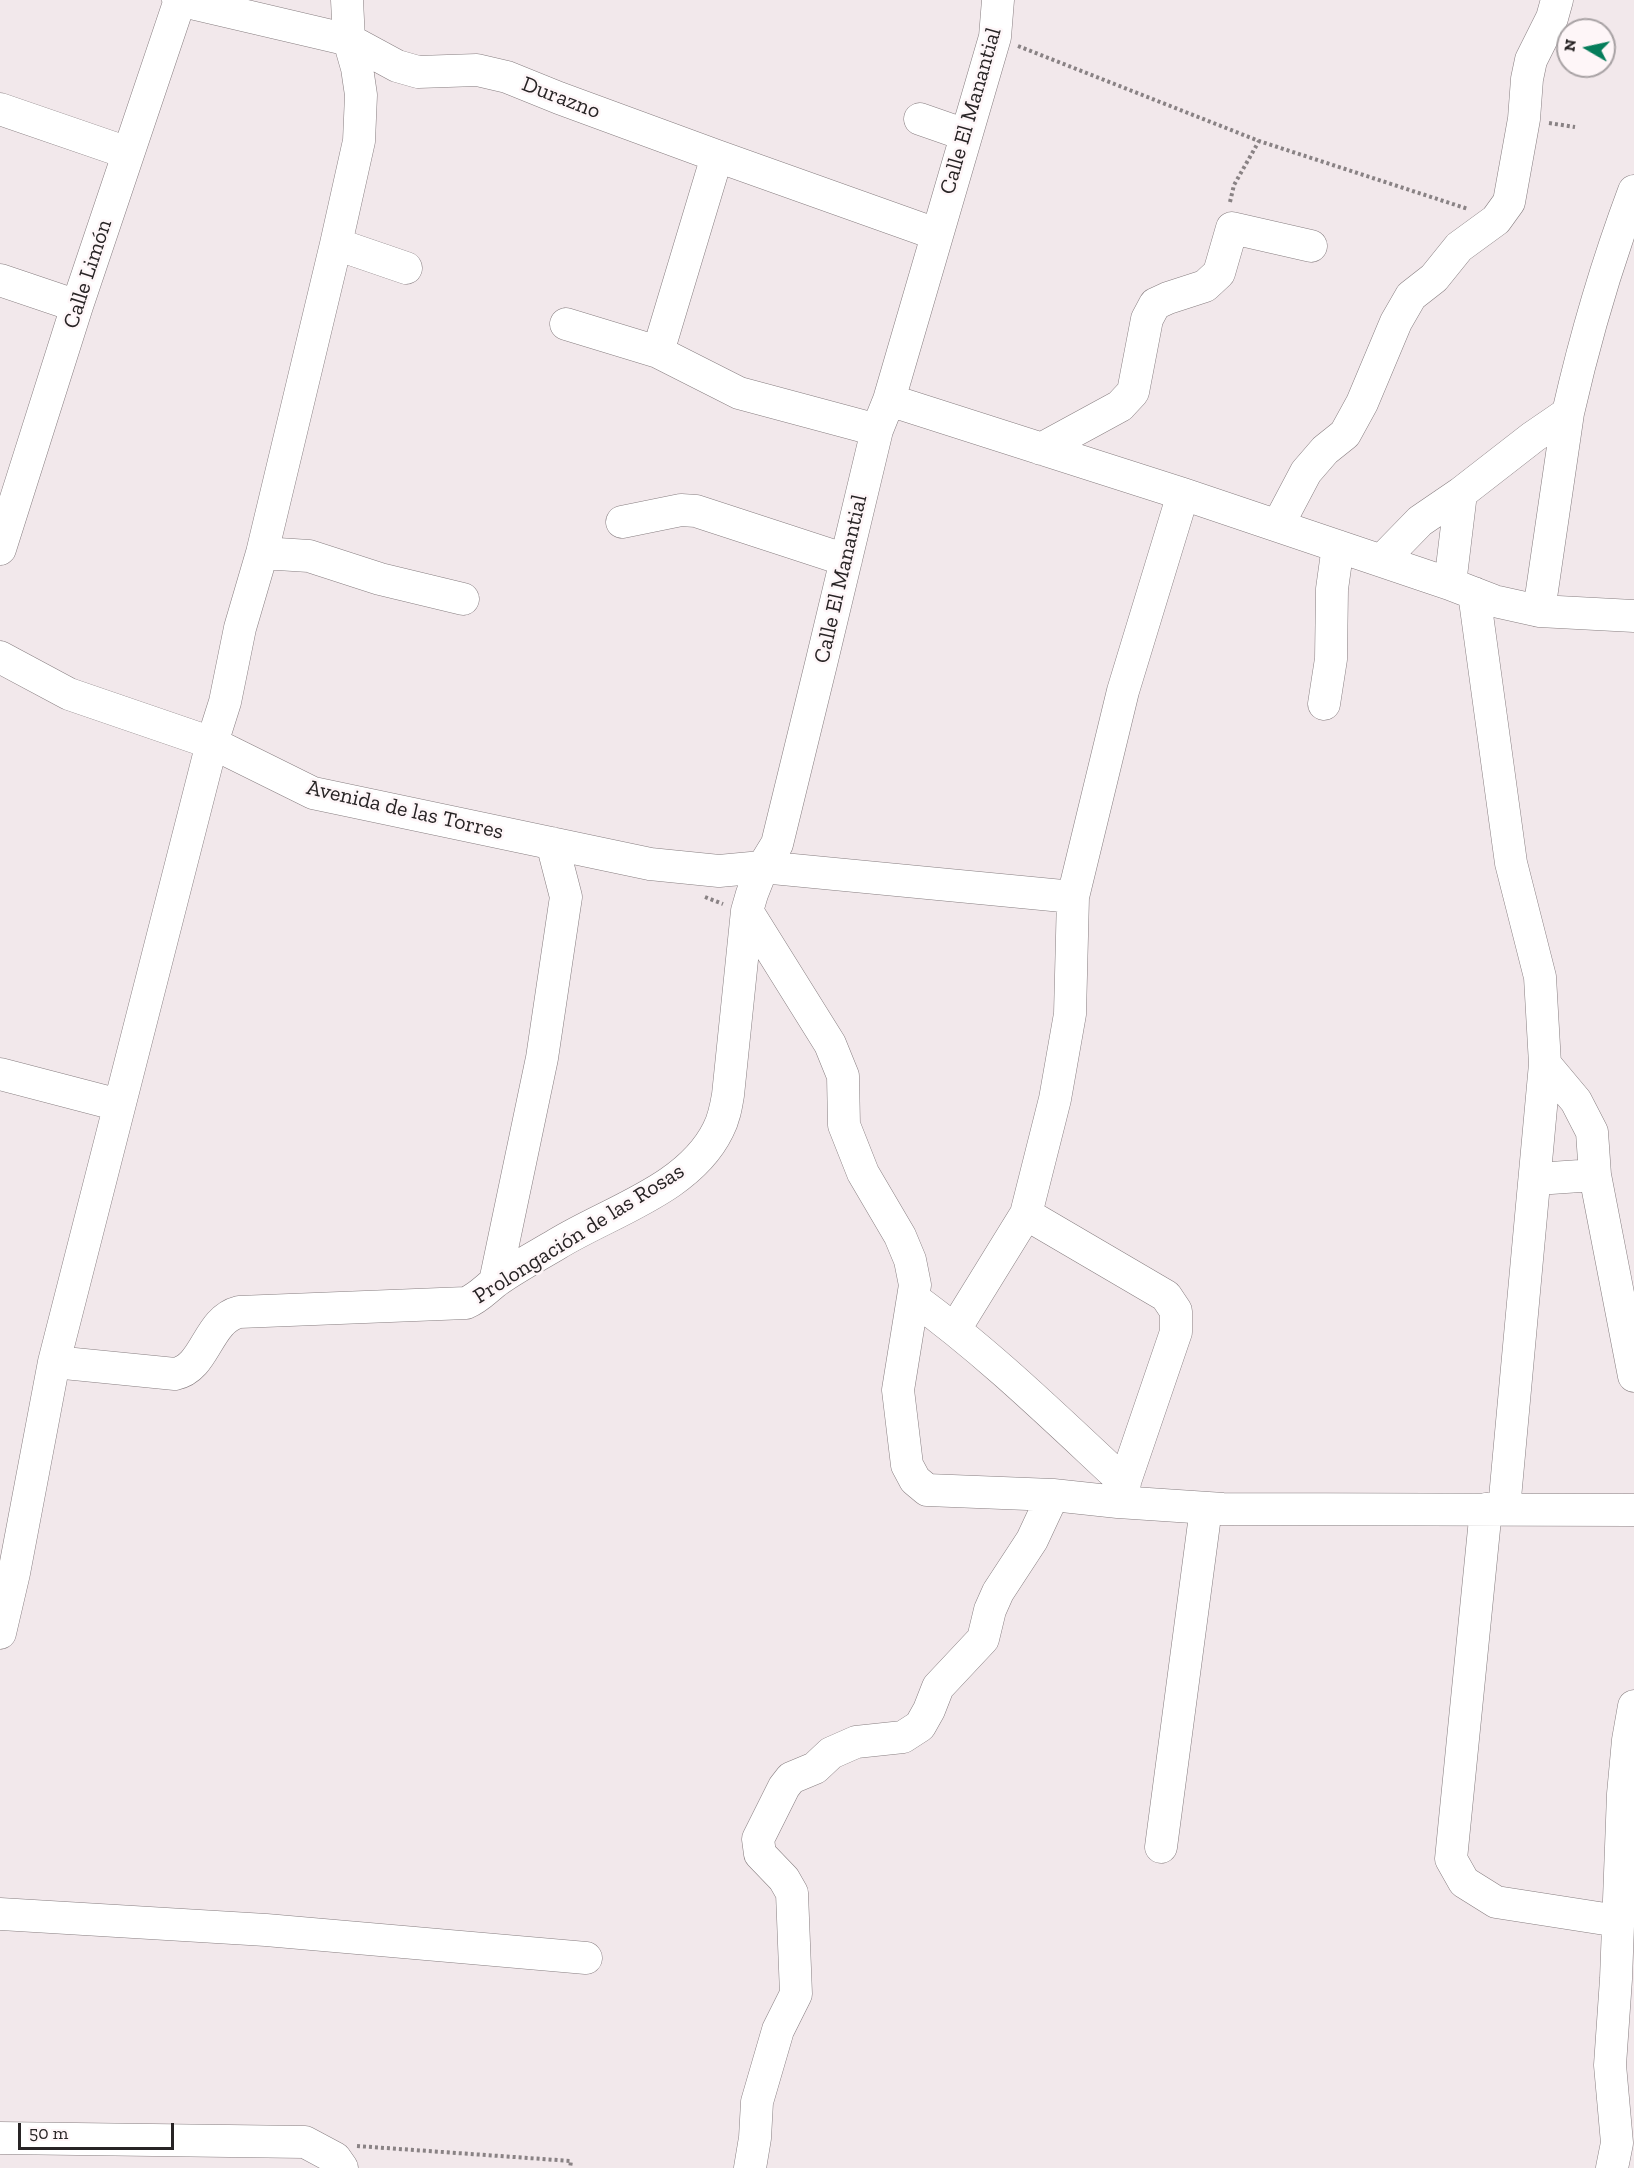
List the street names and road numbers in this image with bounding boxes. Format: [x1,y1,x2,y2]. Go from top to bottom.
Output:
street label: Calle El Manantial [935,25,1007,197]
street label: Durazno [518,71,604,125]
street label: Calle Limón [58,216,118,332]
street label: Calle El Manantial [809,492,873,666]
street label: Avenida de las Torres [304,774,506,846]
street label: Prolongación de las Rosas [469,1158,689,1310]

